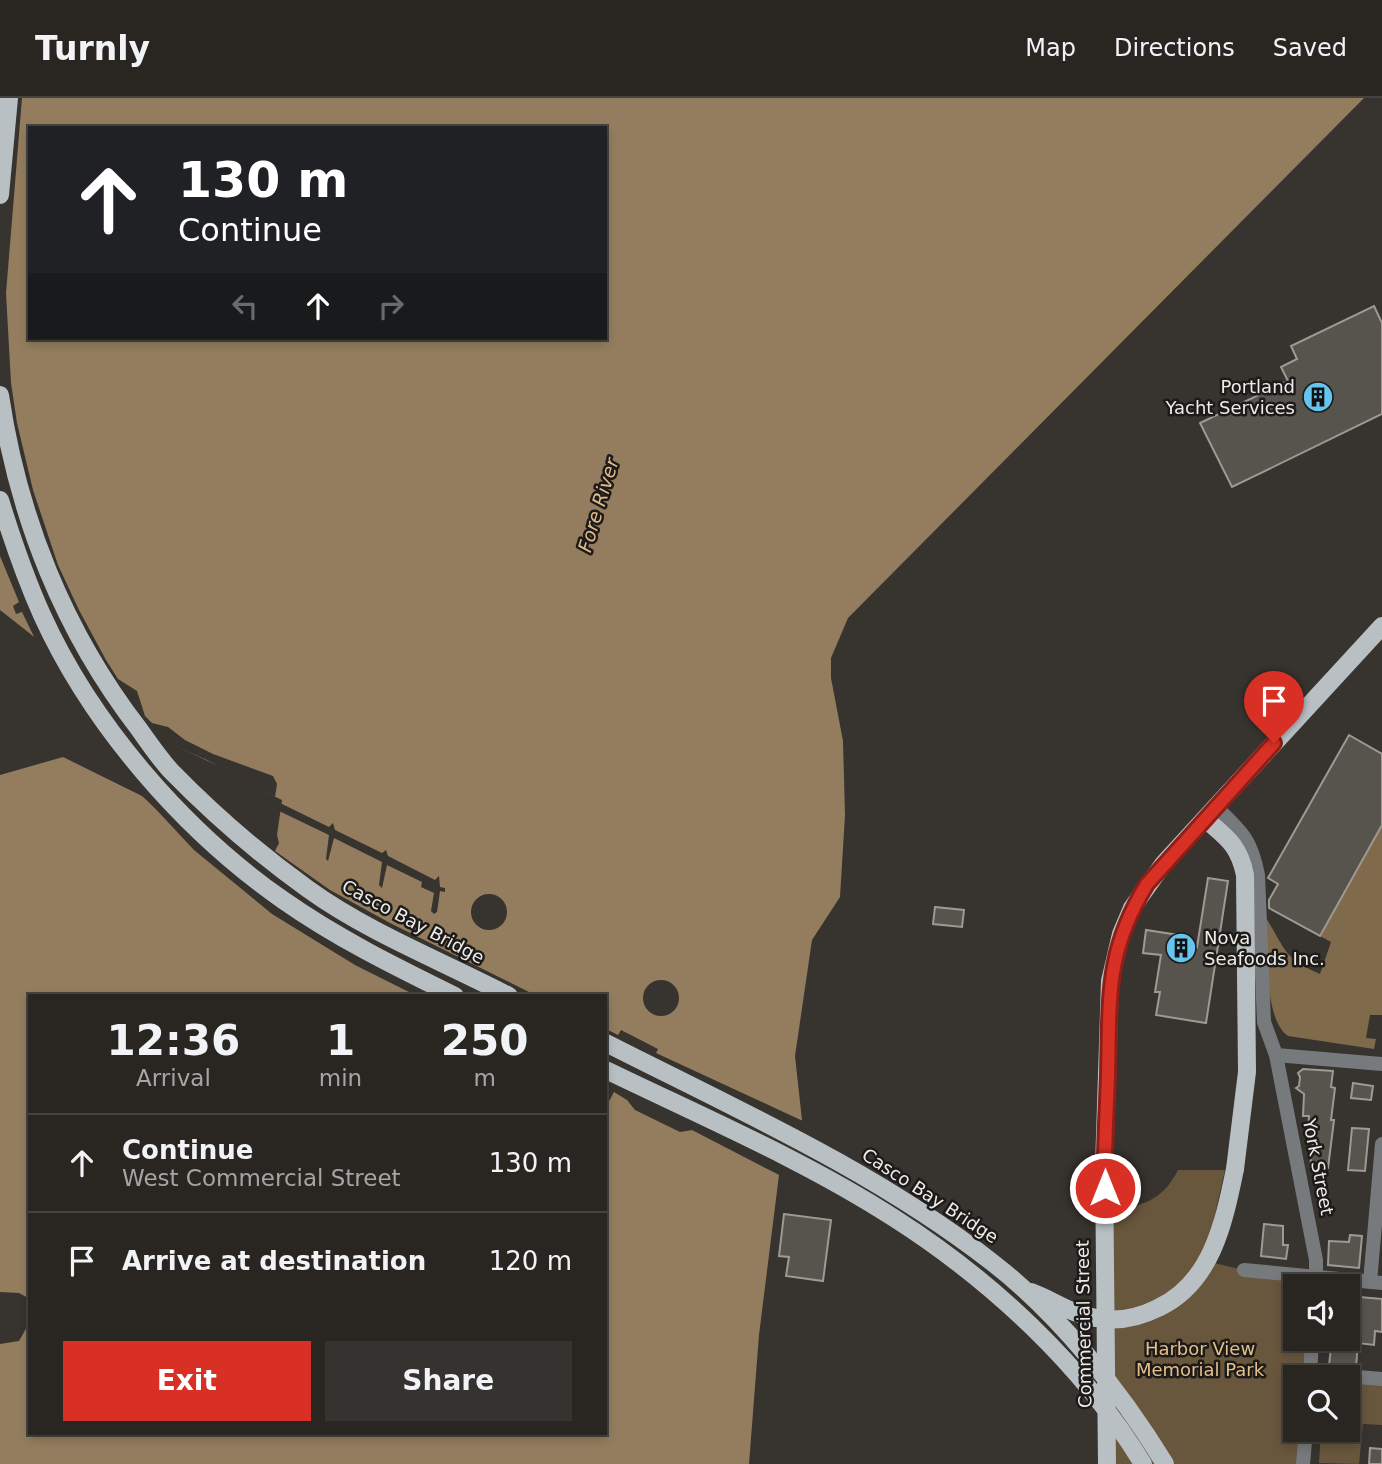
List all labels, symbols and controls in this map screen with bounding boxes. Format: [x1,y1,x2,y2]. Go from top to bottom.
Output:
text: Turnly [35,29,150,68]
text: Map [1025,34,1076,62]
text: Directions [1114,34,1235,62]
text: Saved [1273,34,1347,62]
text: 130 m [178,152,348,209]
icon: ahead [63,154,154,245]
text: Continue [178,211,322,249]
icon: left [226,287,264,325]
icon: ahead [299,287,337,325]
icon: right [372,287,410,325]
place label: Portland Yacht Services [1164,376,1295,418]
building icon: Portland Yacht Services [1301,380,1335,414]
water label: Fore River [573,454,623,555]
pin [1244,671,1304,743]
icon: arrive [1255,682,1293,720]
street label: Casco Bay Bridge [339,875,488,968]
place label: Nova Seafoods Inc. [1204,927,1325,969]
building icon: Nova Seafoods Inc. [1164,931,1198,965]
text: 12:36 [107,1016,240,1065]
text: 1 [326,1016,355,1065]
text: 250 [441,1016,528,1065]
text: Arrival [136,1065,211,1091]
text: min [319,1065,362,1091]
text: m [473,1065,496,1091]
street label: York Street [1299,1116,1338,1217]
text: Continue [122,1135,253,1165]
icon: ahead [63,1144,101,1182]
street label: Casco Bay Bridge [858,1144,1002,1247]
text: 130 m [489,1148,572,1178]
position arrow [1068,1151,1142,1225]
text: West Commercial Street [122,1165,401,1191]
street label: Commercial Street [1072,1240,1095,1408]
icon: arrive [63,1242,101,1280]
text: Arrive at destination [122,1246,426,1276]
text: 120 m [489,1246,572,1276]
map controls [1283,1274,1360,1442]
button: sound [1283,1274,1360,1351]
park label: Harbor View Memorial Park [1136,1338,1265,1380]
button: Exit [63,1341,311,1421]
button: Share [325,1341,572,1421]
button: search [1283,1365,1360,1442]

